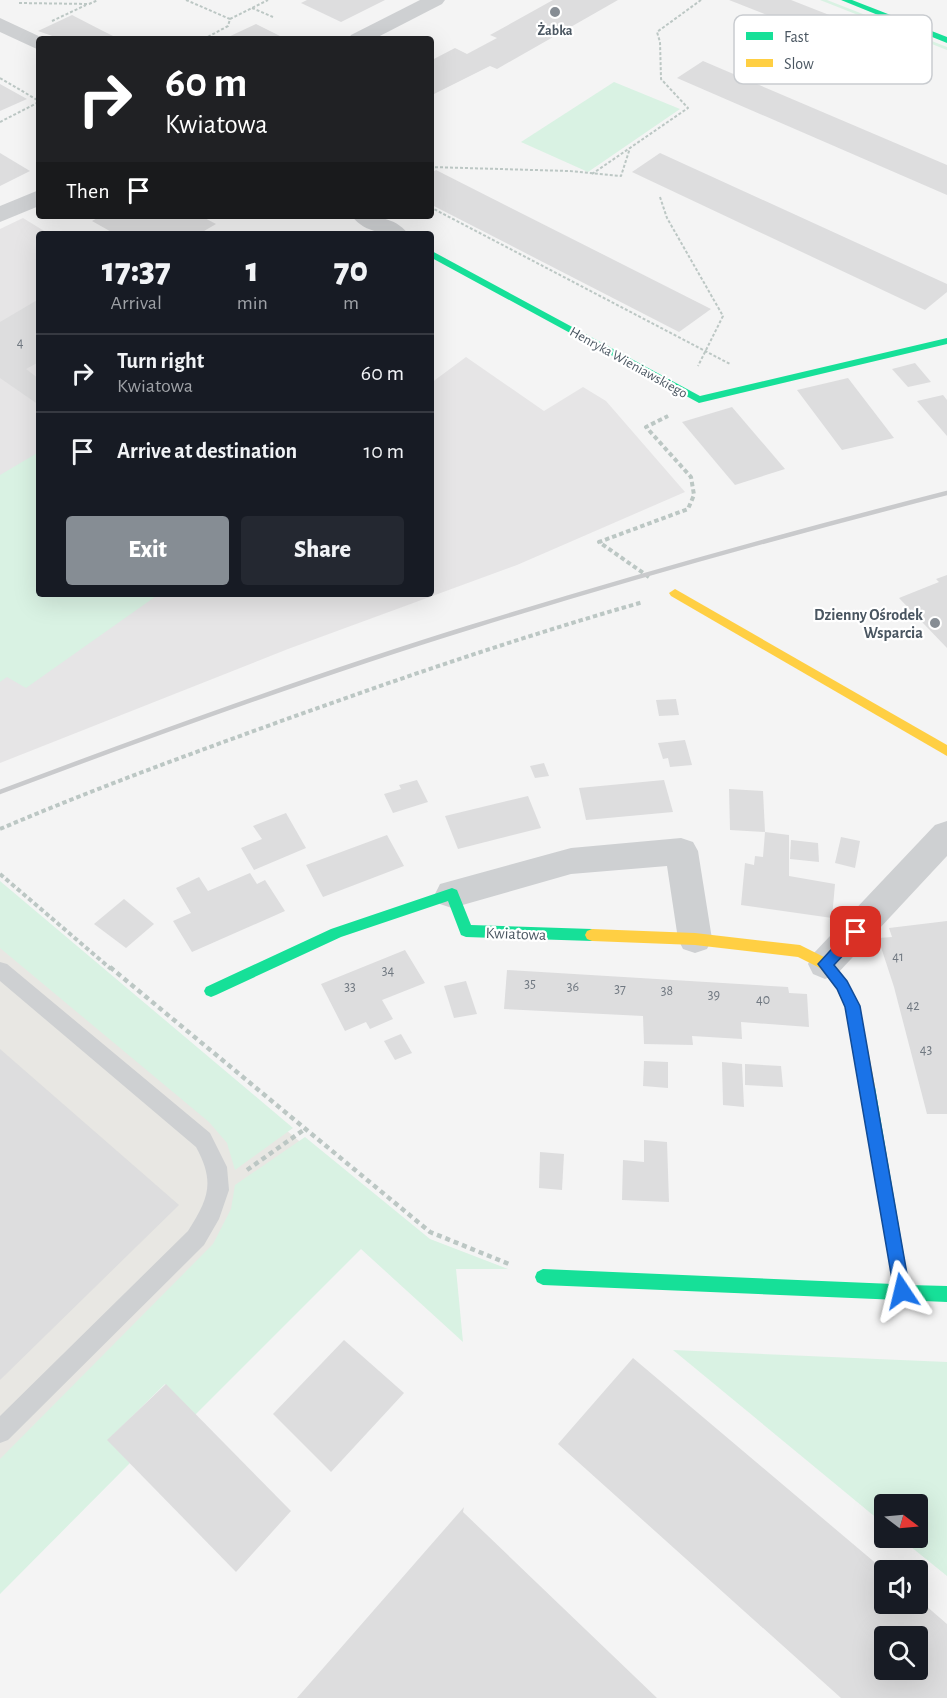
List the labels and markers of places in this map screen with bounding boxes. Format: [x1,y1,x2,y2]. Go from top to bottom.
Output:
marker: Żabka [548,5,562,19]
place label: Żabka [537,22,573,38]
place label: Dzienny Ośrodek Wsparcia [814,607,923,641]
marker: Dzienny Ośrodek Wsparcia [928,616,942,630]
pin [830,906,881,957]

